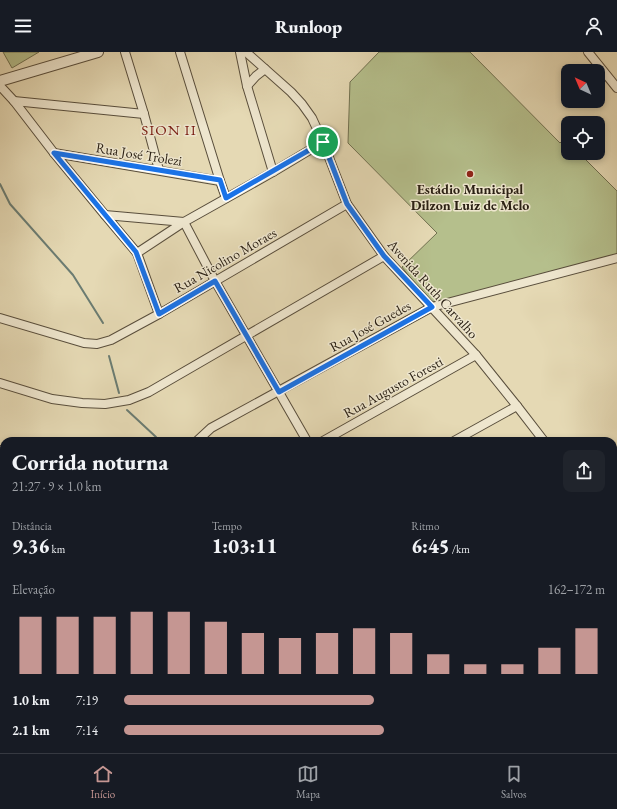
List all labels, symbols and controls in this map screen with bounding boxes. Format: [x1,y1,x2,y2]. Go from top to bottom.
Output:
icon: menu [12,15,34,37]
text: Runloop [275,15,342,38]
icon: person [583,15,605,37]
north arrow [561,64,605,108]
map controls [561,64,605,160]
button: locate [561,116,605,160]
district label: SION II [141,120,197,139]
pin [306,125,340,159]
icon: arrive [312,131,334,153]
street label: Rua José Trolezi [95,138,184,170]
marker: Estádio Municipal Dilzon Luiz de Melo [465,169,475,179]
place label: Estádio Municipal Dilzon Luiz de Melo [411,180,529,214]
street label: Rua Nicolino Moraes [170,223,280,297]
street label: Avenida Ruth Carvalho [383,235,482,342]
street label: Rua José Guedes [326,296,414,356]
street label: Rua Augusto Foresti [340,352,446,422]
text: Corrida noturna [12,448,168,477]
button: share [563,450,605,492]
text: 21:27 · 9 × 1.0 km [12,478,102,495]
text: Distância [12,519,52,533]
text: Tempo [212,519,242,533]
text: Ritmo [411,519,439,533]
text: 9.36 [12,533,49,559]
text: 1:03:11 [212,533,277,559]
text: 6:45 [411,533,450,559]
text: km [49,542,65,556]
text: /km [450,542,470,556]
text: Elevação [12,581,55,598]
text: 162–172 m [548,581,605,598]
text: 1.0 km [12,692,50,709]
text: 7:19 [76,692,98,709]
text: 2.1 km [12,722,50,739]
text: 7:14 [76,722,98,739]
tab: Início [90,763,115,801]
tab: Mapa [296,763,320,801]
tab: Salvos [501,763,527,801]

